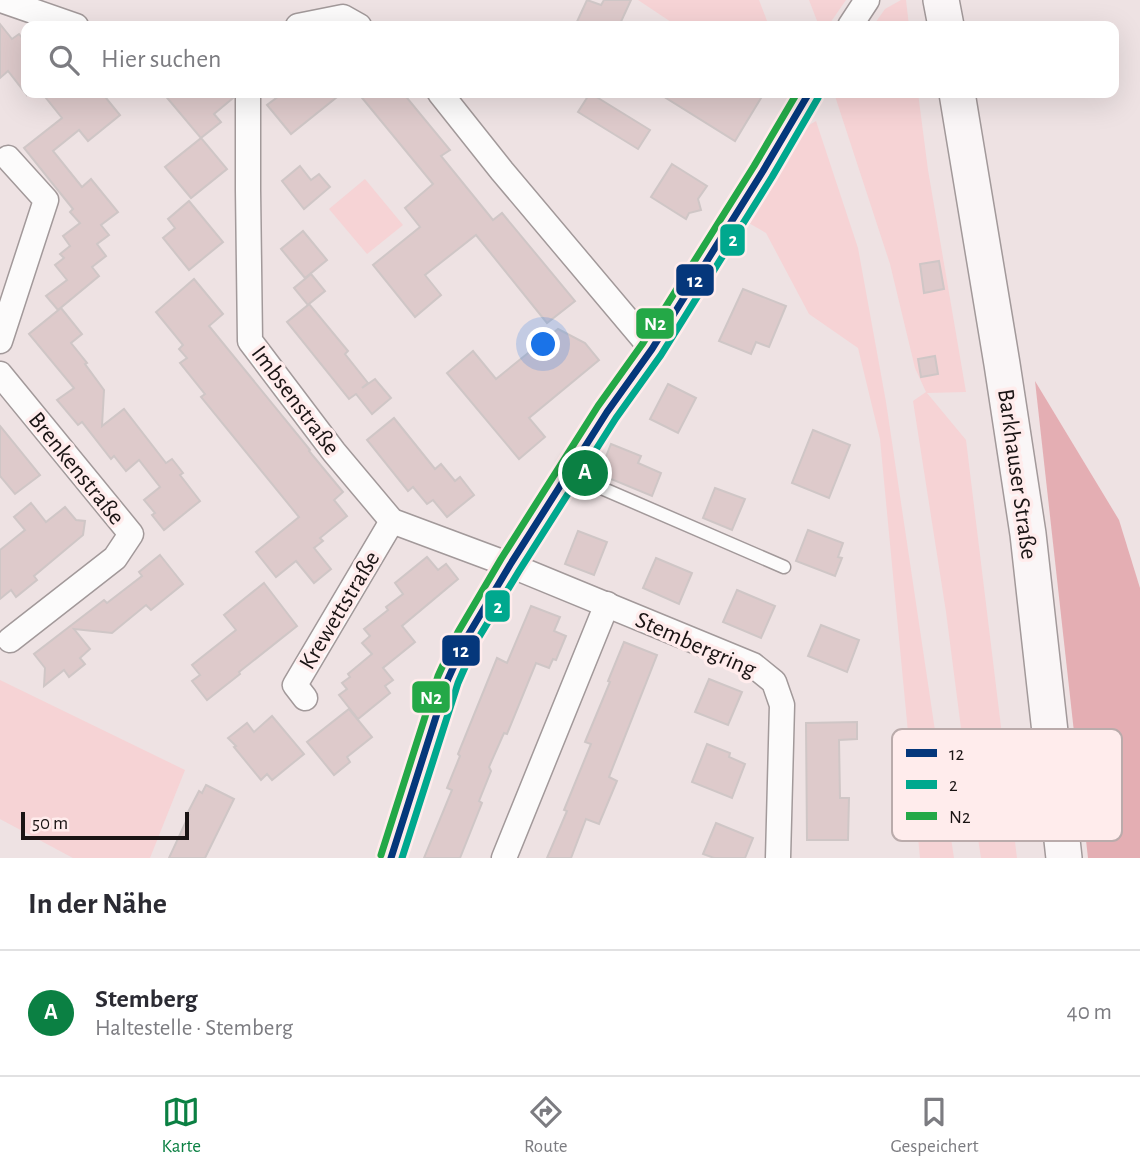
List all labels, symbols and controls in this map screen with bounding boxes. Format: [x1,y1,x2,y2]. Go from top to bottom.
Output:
search box [21,21,1119,98]
icon: search [45,41,83,79]
text: Hier suchen [101,46,222,72]
line badge: 2 [719,223,746,257]
text: 2 [729,231,738,250]
line badge: 12 [675,263,715,297]
text: 12 [687,272,703,291]
line badge: N2 [635,307,675,340]
text: N2 [644,315,666,334]
your location [526,327,560,361]
street label: Imbsenstraße [247,342,344,460]
street label: Barkhauser Straße [993,387,1041,561]
street label: Brenkenstraße [24,408,129,530]
pin: A [562,447,608,499]
street label: Krewettstraße [295,547,384,674]
line badge: 2 [484,589,511,623]
text: 2 [494,598,503,617]
street label: Stembergring [632,608,760,682]
line badge: 12 [441,634,481,667]
text: 12 [453,642,469,661]
line badge: N2 [411,680,451,714]
text: N2 [420,689,442,708]
legend [892,729,1122,841]
text: 12 [949,745,965,764]
text: 2 [949,776,958,795]
text: N2 [949,808,971,827]
scale bar [21,809,189,841]
text: 50 m [32,814,68,833]
text: In der Nähe [28,889,167,919]
text: Stemberg [95,986,198,1012]
text: A [44,1001,58,1024]
text: 40 m [1067,1001,1112,1024]
text: Haltestelle · Stemberg [95,1017,293,1040]
tab: Karte [162,1093,201,1158]
tab: Route [524,1093,567,1158]
tab: Gespeichert [890,1093,978,1158]

